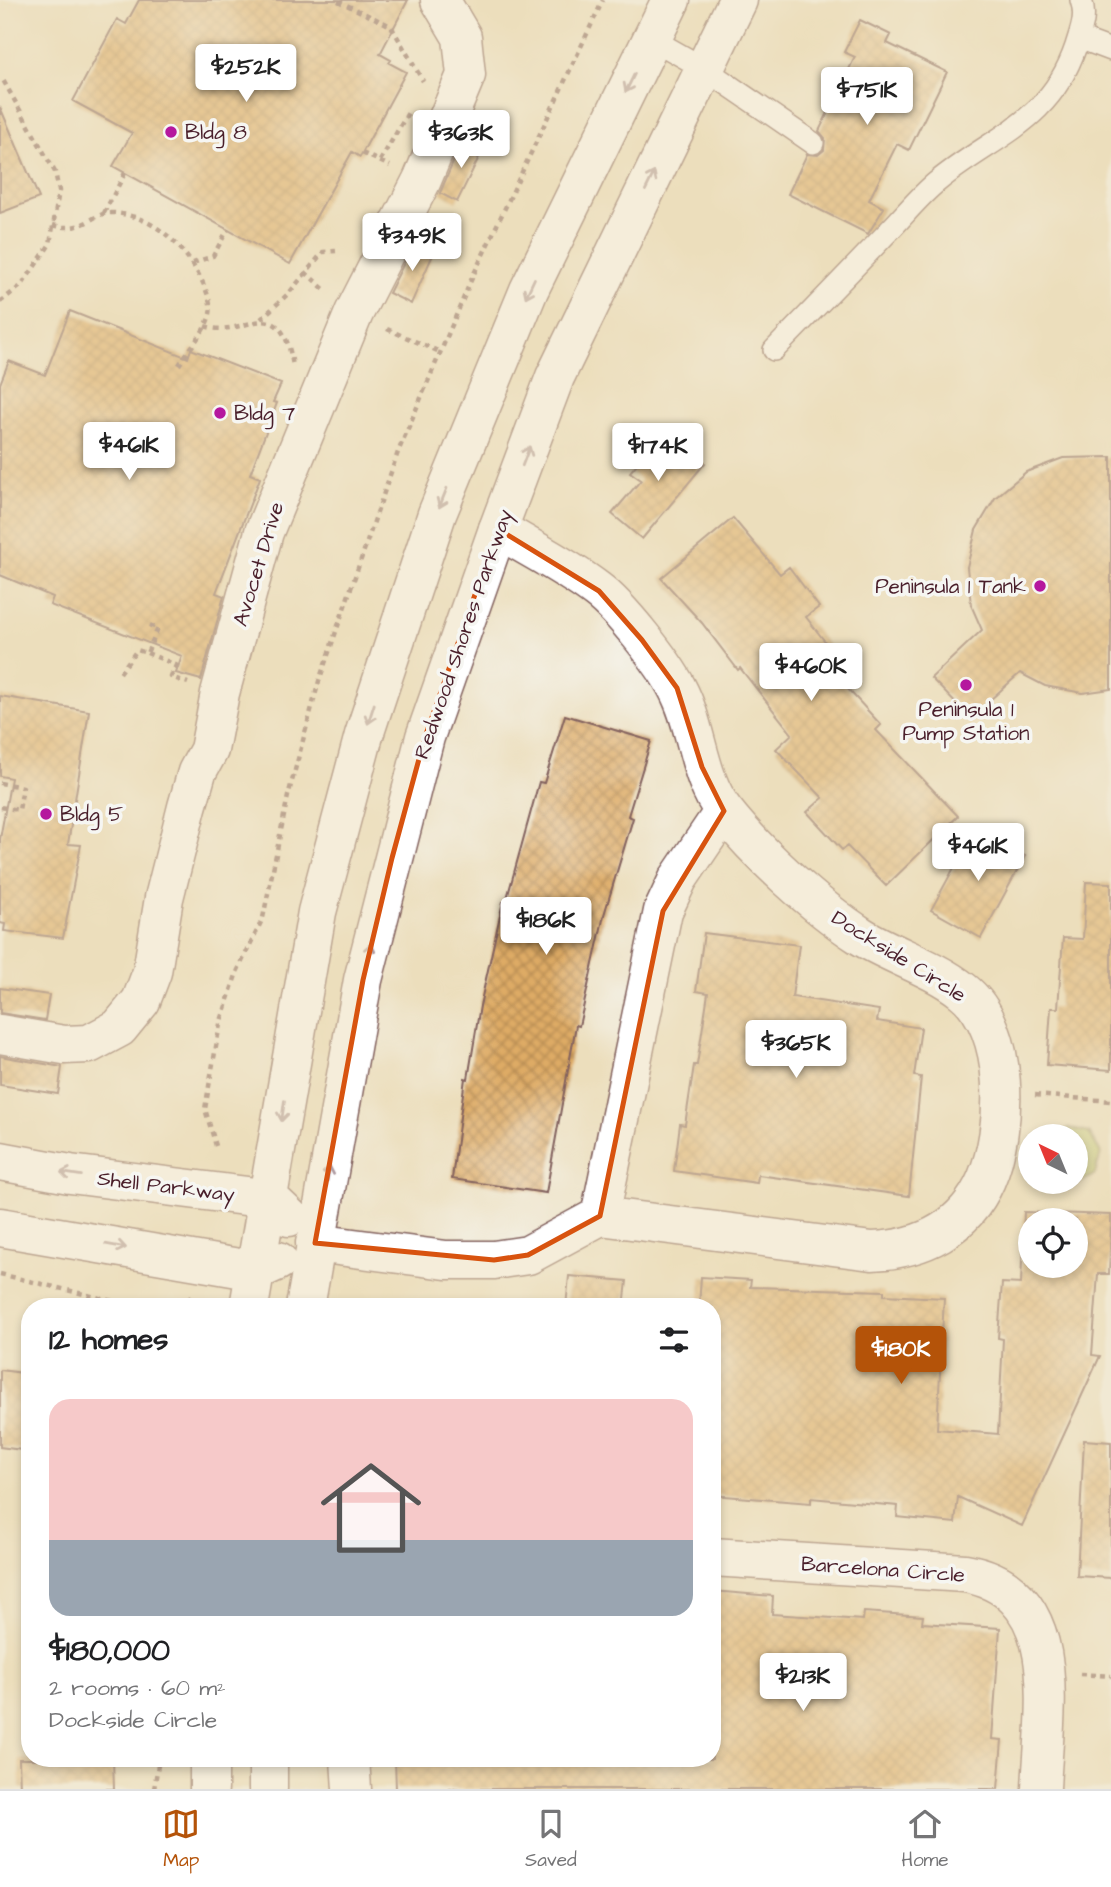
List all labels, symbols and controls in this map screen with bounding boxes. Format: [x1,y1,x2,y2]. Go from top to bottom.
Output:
pin: $252K [197,44,295,104]
text: $252K [211,51,281,83]
pin: $751K [818,68,916,127]
one-way arrow [622,72,636,93]
text: $751K [837,74,897,106]
pin: $363K [412,110,510,170]
text: $363K [429,117,493,149]
place label: Bldg 8 [185,118,247,149]
marker: Bldg 8 [163,124,179,140]
one-way arrow [643,171,657,192]
pin: $349K [363,214,461,273]
text: $349K [378,220,446,252]
one-way arrow [523,277,536,298]
place label: Bldg 7 [234,399,295,430]
marker: Bldg 7 [212,405,228,421]
pin: $461K [80,422,178,482]
pin: $174K [609,424,707,483]
text: $461K [99,429,159,461]
text: $174K [628,430,688,462]
one-way arrow [520,445,533,467]
one-way arrow [436,487,449,508]
street label: Avocet Drive [226,499,291,630]
street label: Redwood Shores Parkway [407,505,522,764]
place label: Peninsula 1 Tank [875,572,1026,601]
marker: Peninsula 1 Tank [1032,578,1048,594]
pin: $460K [762,644,860,703]
text: $460K [775,650,847,682]
marker: Peninsula 1 Pump Station [958,677,974,693]
place label: Peninsula 1 Pump Station [902,695,1030,749]
one-way arrow [364,702,376,724]
place label: Bldg 5 [60,800,123,831]
marker: Bldg 5 [38,806,54,822]
pin: $461K [929,824,1027,883]
text: $461K [948,830,1008,862]
pin: $186K [497,898,595,957]
street label: Dockside Circle [826,903,971,1009]
text: $186K [516,904,576,936]
one-way arrow [363,942,377,965]
pin: $365K [747,1020,845,1080]
text: $365K [761,1027,831,1059]
one-way arrow [276,1099,289,1122]
north arrow [1018,1124,1088,1194]
map controls [1018,1124,1088,1278]
street label: Shell Parkway [95,1164,237,1211]
one-way arrow [321,1165,335,1188]
one-way arrow [60,1167,83,1180]
button: locate [1018,1208,1088,1278]
one-way arrow [104,1240,127,1253]
text: 12 homes [49,1319,168,1361]
icon: filters [655,1321,693,1359]
pin: $180K [852,1326,950,1386]
text: $180K [871,1333,931,1365]
icon: home [308,1445,434,1571]
street label: Barcelona Circle [800,1549,966,1590]
text: $180,000 [49,1630,170,1672]
pin: $213K [754,1654,852,1713]
text: $213K [776,1660,830,1692]
text: 2 rooms · 60 m² [49,1672,226,1704]
text: Dockside Circle [49,1704,217,1736]
tab: Map [162,1805,200,1874]
tab: Saved [525,1805,577,1874]
tab: Home [901,1805,949,1874]

